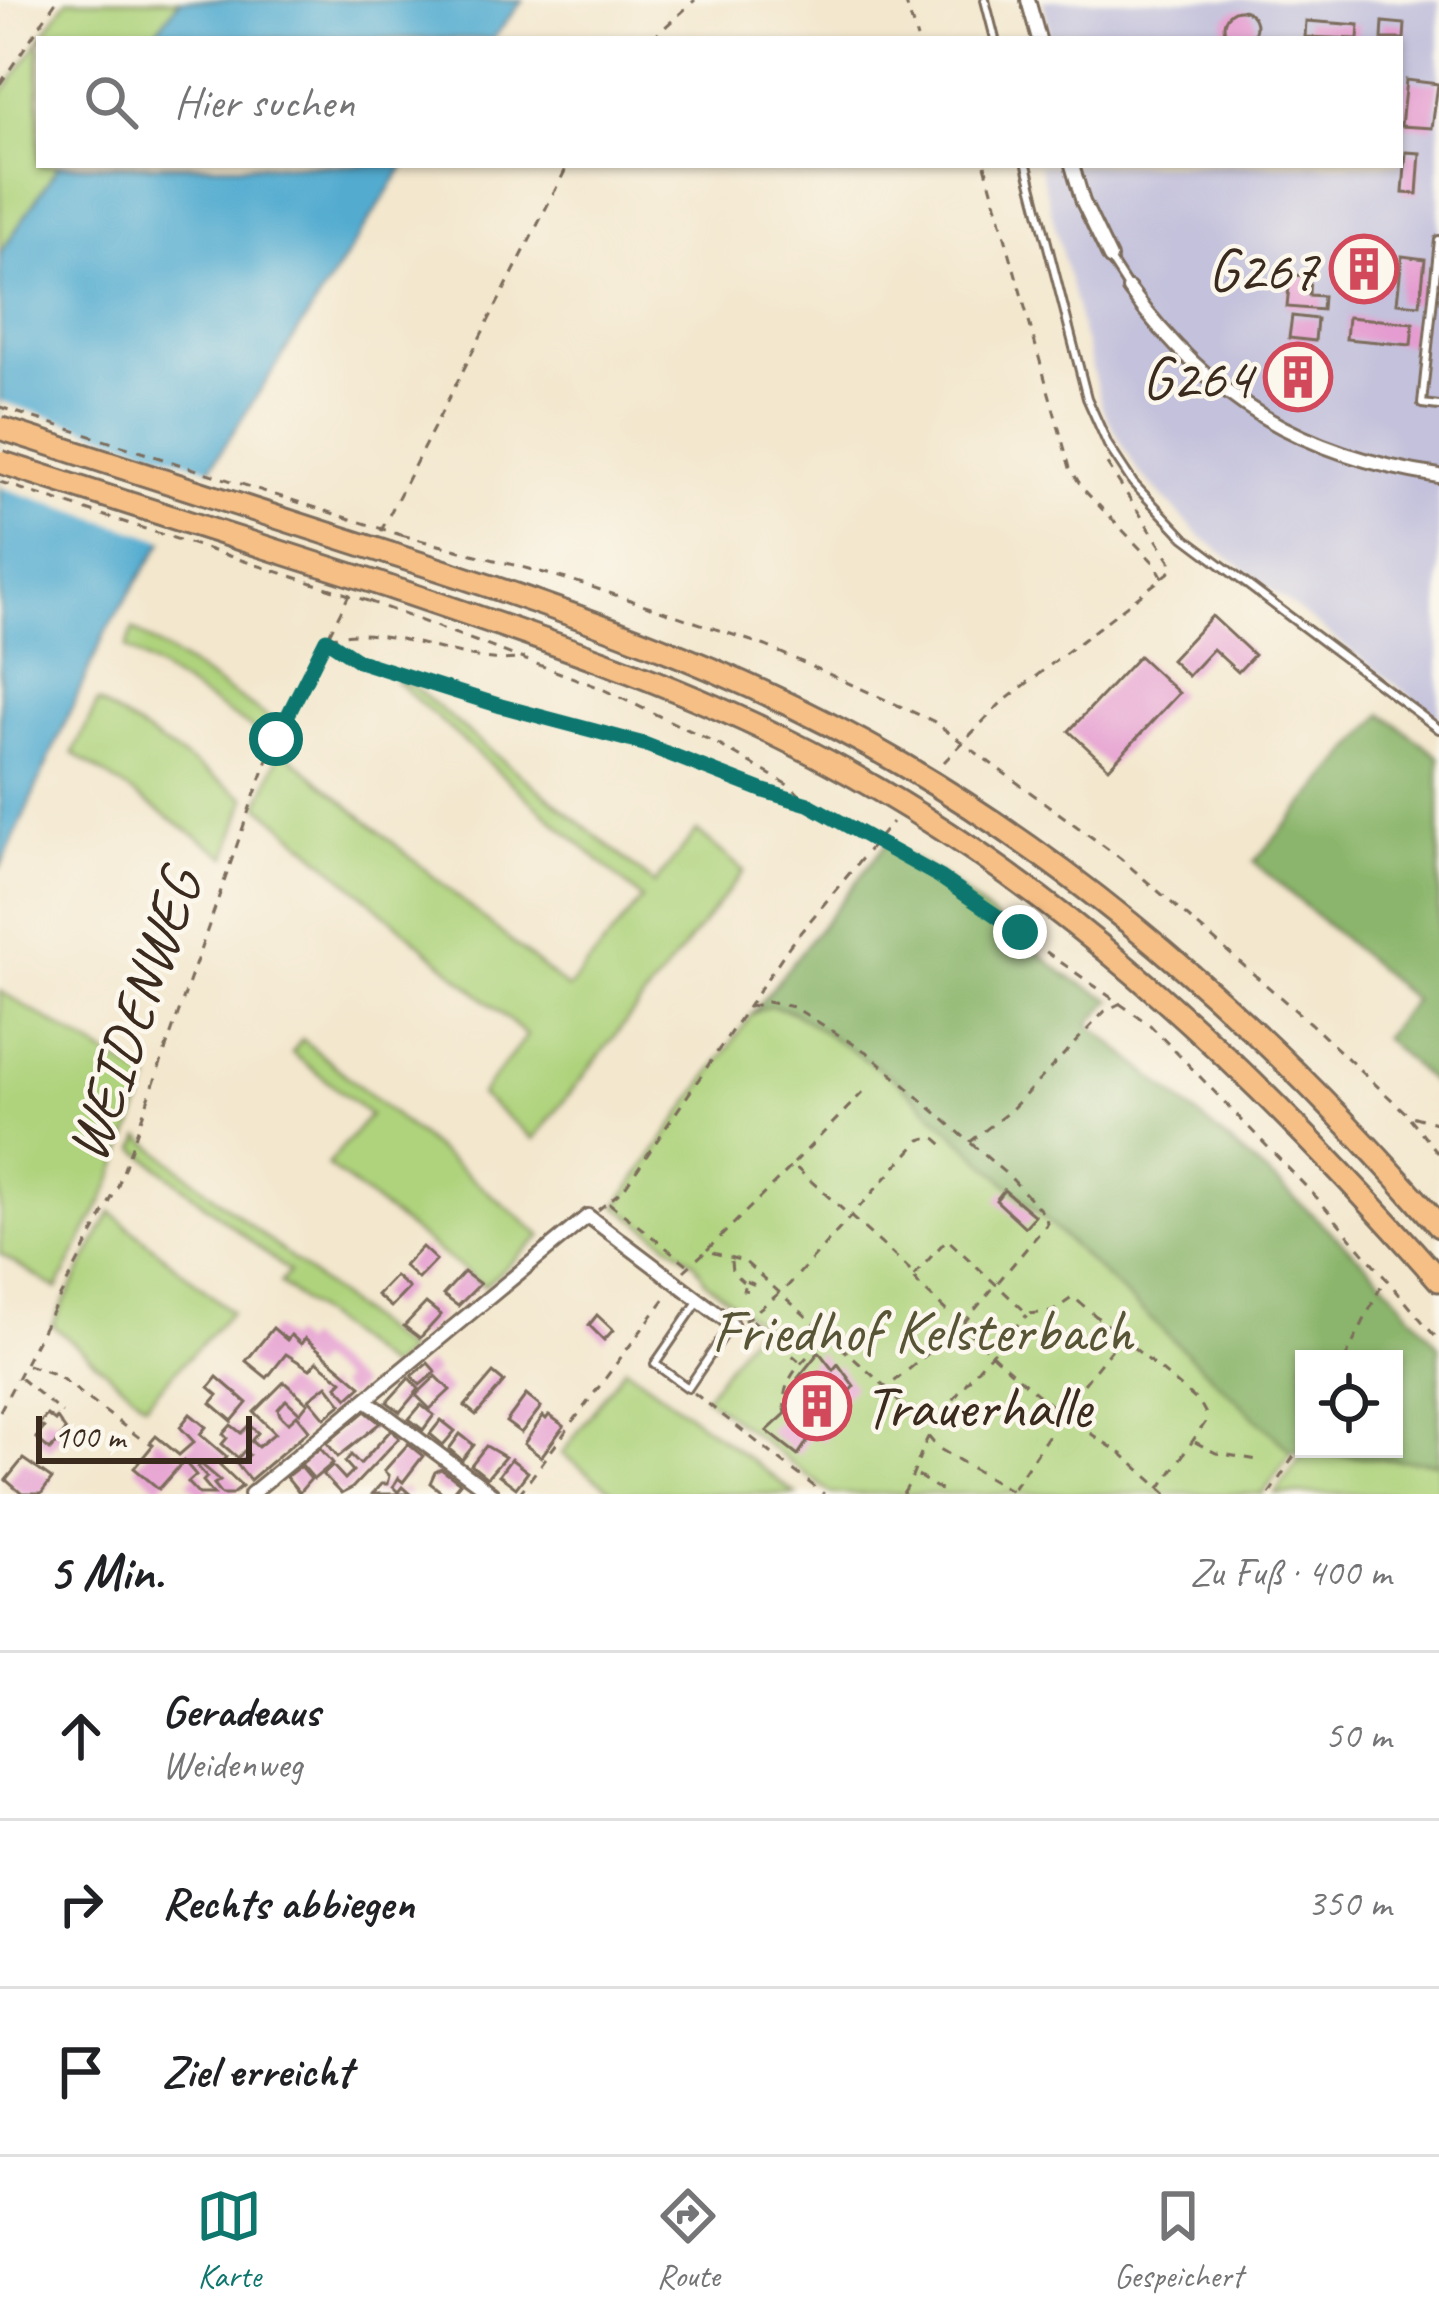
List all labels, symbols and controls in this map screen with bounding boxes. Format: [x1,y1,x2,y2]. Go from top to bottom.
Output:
search box [36,36,1403,168]
icon: search [78,69,144,135]
text: Hier suchen [174,74,354,131]
place label: G267 [1208,232,1321,308]
building icon: G267 [1329,234,1399,304]
place label: G264 [1142,340,1257,416]
building icon: G264 [1263,342,1333,412]
route start [249,712,303,766]
street label: WEIDENWEG [48,855,220,1171]
route end [993,905,1047,959]
park label: Friedhof Kelsterbach [711,1293,1135,1369]
map controls [1295,1350,1403,1458]
button: locate [1295,1350,1403,1458]
place label: Trauerhalle [864,1369,1094,1445]
building icon: Trauerhalle [782,1371,852,1441]
scale bar [36,1410,252,1463]
text: 100 m [54,1416,125,1458]
text: 5 Min. [48,1540,164,1604]
text: Zu Fuß · 400 m [1190,1548,1391,1597]
text: Geradeaus [162,1683,320,1740]
icon: ahead [48,1703,114,1769]
text: 50 m [1325,1711,1391,1760]
text: Weidenweg [162,1740,303,1789]
icon: right [48,1871,114,1937]
text: Rechts abbiegen [162,1875,414,1932]
text: 350 m [1307,1879,1391,1928]
icon: arrive [48,2039,114,2105]
text: Ziel erreicht [162,2043,352,2100]
tab: Karte [196,2183,262,2297]
tab: Route [655,2183,721,2297]
tab: Gespeichert [1114,2183,1243,2297]

